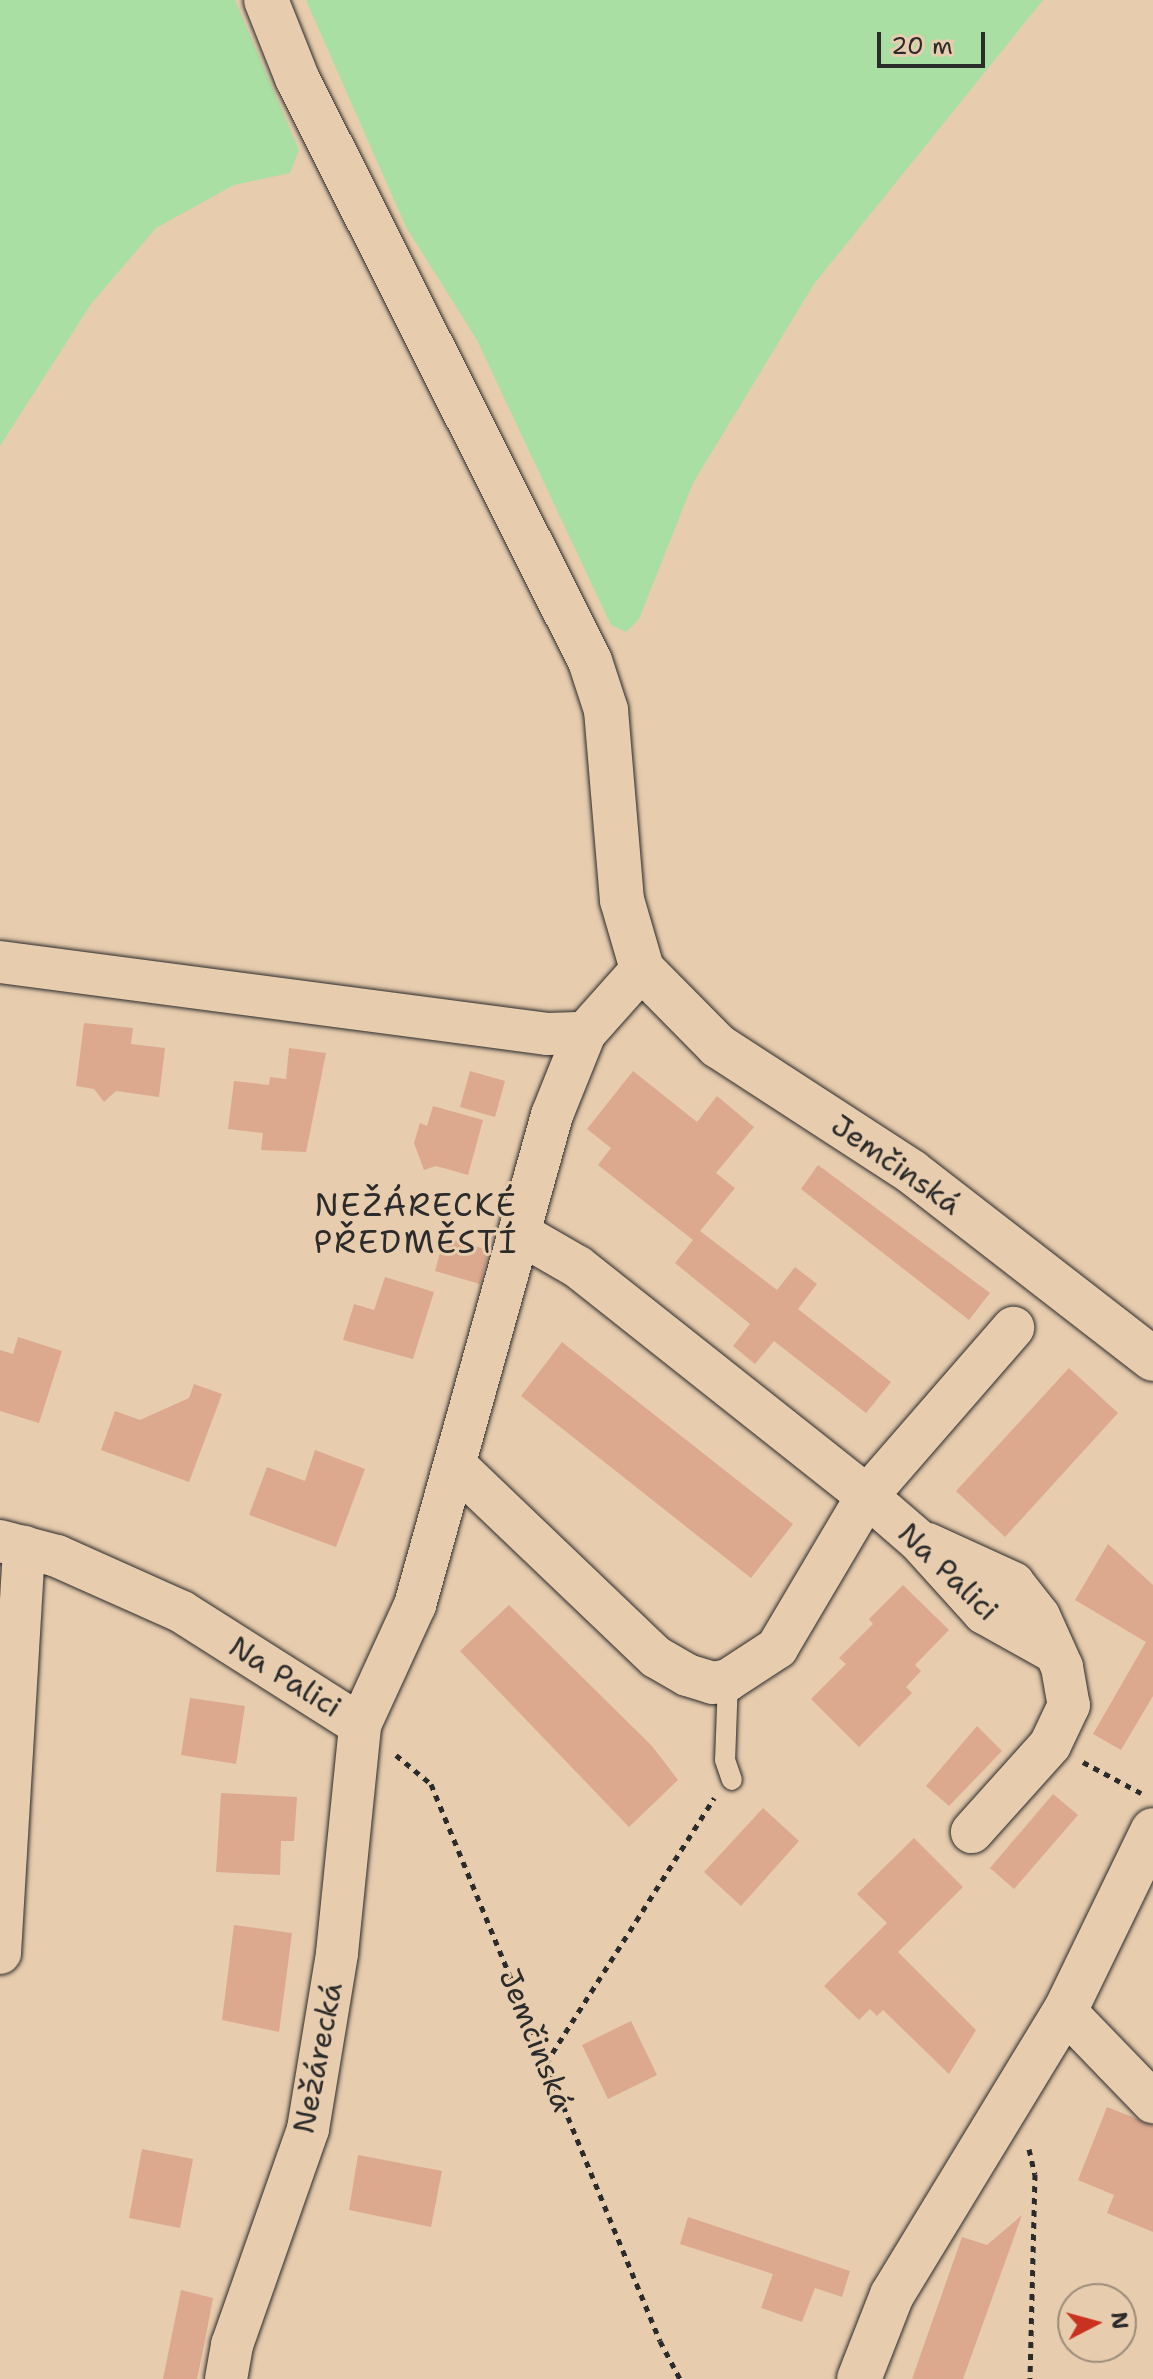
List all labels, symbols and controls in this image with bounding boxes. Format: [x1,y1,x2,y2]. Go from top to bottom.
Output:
scale bar [881,16,989,66]
text: 20 m [891,30,953,62]
street label: Jemčinská [824,1107,968,1223]
district label: NEŽÁRECKÉ PŘEDMĚSTÍ [314,1187,518,1262]
street label: Na Palici [890,1515,1006,1629]
street label: Na Palici [222,1628,348,1726]
street label: Jemčinská [491,1964,581,2116]
street label: Nežárecká [286,1979,350,2137]
north arrow [1057,2283,1137,2363]
text: N [1104,2310,1135,2331]

